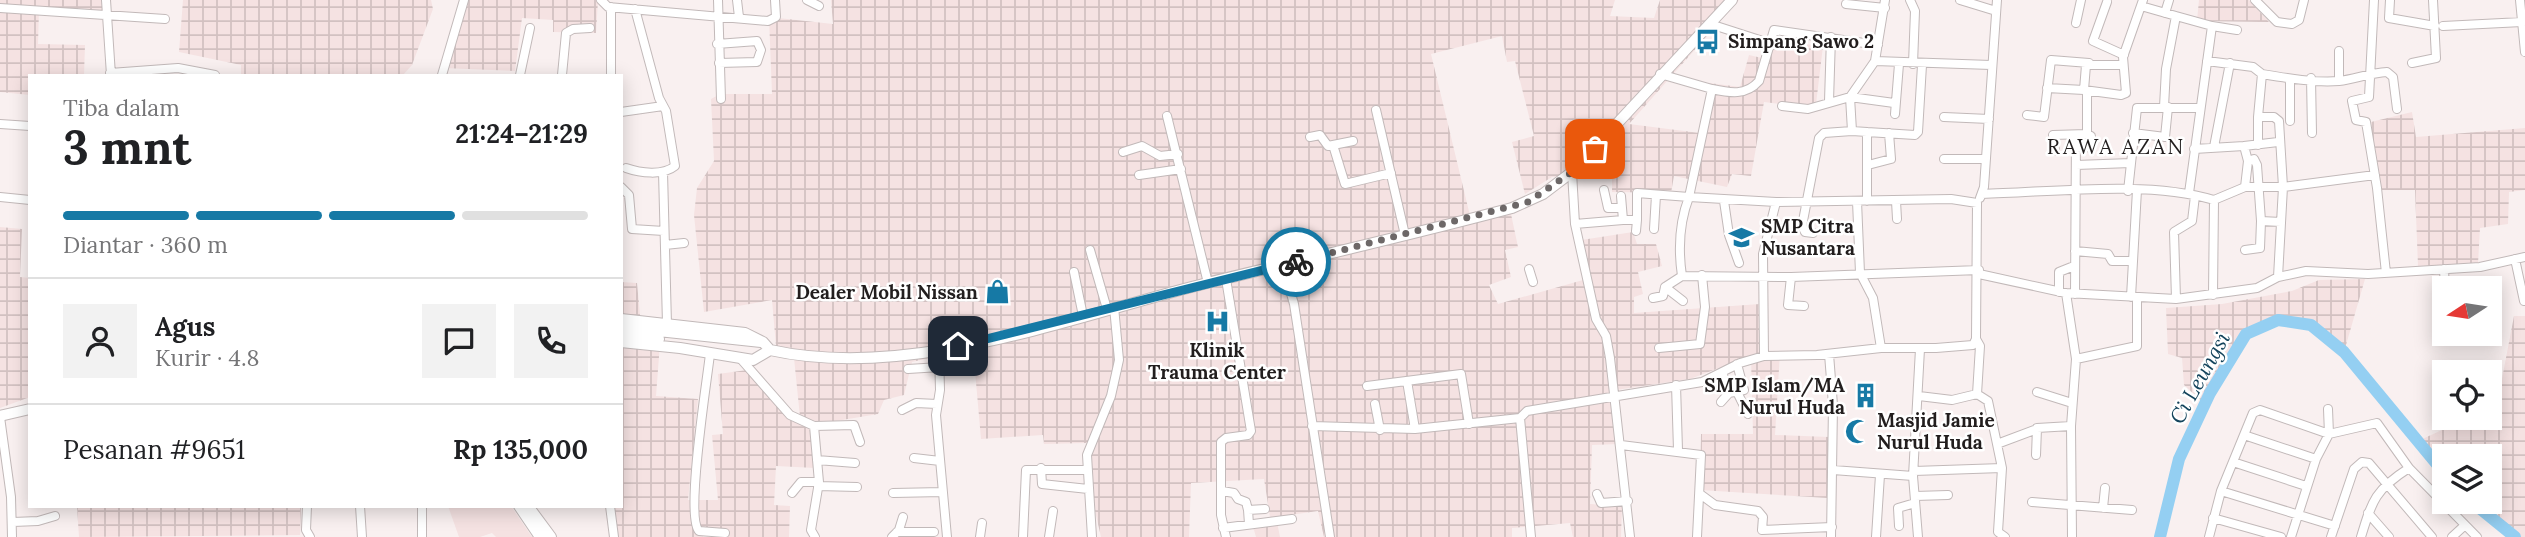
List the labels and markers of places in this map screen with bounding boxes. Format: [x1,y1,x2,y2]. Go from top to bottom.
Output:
bus stop icon: Simpang Sawo 2 [1694,27,1722,55]
place label: Simpang Sawo 2 [1728,29,1874,53]
pin [1565,119,1625,179]
place label: SMP Citra Nusantara [1761,214,1855,260]
school or university icon: SMP Citra Nusantara [1727,223,1755,251]
shop icon: Dealer Mobil Nissan [984,278,1012,306]
place label: Dealer Mobil Nissan [795,280,978,304]
hospital icon: Klinik Trauma Center [1203,308,1231,336]
pin [928,316,988,376]
place label: Klinik Trauma Center [1148,338,1286,384]
place label: SMP Islam/MA Nurul Huda [1704,373,1845,419]
building icon: SMP Islam/MA Nurul Huda [1851,382,1879,410]
place label: Masjid Jamie Nurul Huda [1877,408,1995,454]
mosque icon: Masjid Jamie Nurul Huda [1843,417,1871,445]

